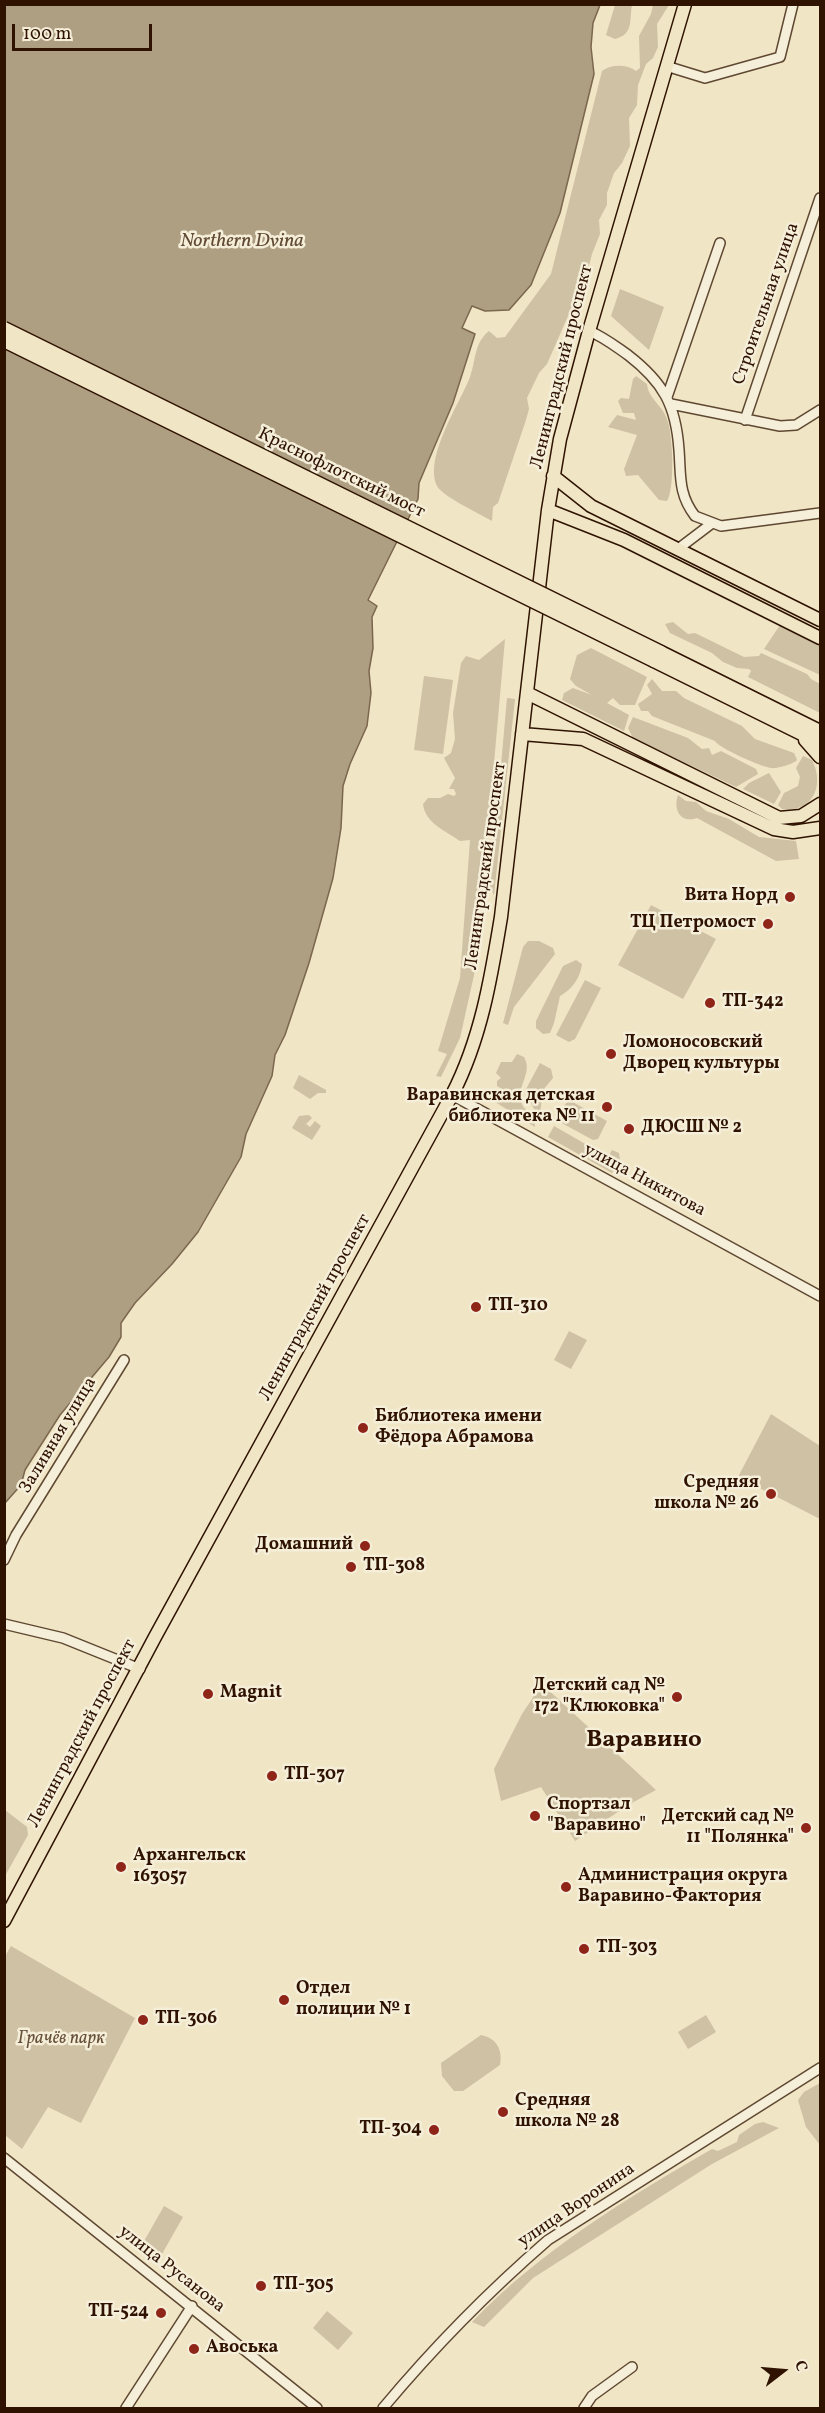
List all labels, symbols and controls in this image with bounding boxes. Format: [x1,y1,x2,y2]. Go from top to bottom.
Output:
scale bar [15,12,154,50]
text: 100 m [23,22,72,47]
street label: Строительная улица [729,220,805,388]
water label: Northern Dvina [180,230,304,254]
street label: Ленинградский проспект [527,262,599,472]
street label: Краснофлотский мост [254,424,428,524]
street label: Ленинградский проспект [462,760,512,972]
place label: Вита Норд [685,886,778,908]
marker: Вита Норд [783,890,797,904]
place label: ТЦ Петромост [630,913,756,935]
marker: ТЦ Петромост [761,917,775,931]
place label: ТП-342 [722,992,784,1014]
marker: ТП-342 [703,996,717,1010]
place label: Ломоносовский Дворец культуры [623,1033,780,1076]
marker: Ломоносовский Дворец культуры [604,1047,618,1061]
place label: Варавинская детская библиотека № 11 [407,1086,595,1128]
marker: Варавинская детская библиотека № 11 [600,1100,614,1114]
place label: ДЮСШ № 2 [641,1118,742,1140]
marker: ДЮСШ № 2 [622,1122,636,1136]
street label: улица Никитова [579,1140,709,1222]
street label: Ленинградский проспект [256,1211,376,1405]
place label: ТП-310 [488,1296,548,1318]
marker: ТП-310 [469,1300,483,1314]
street label: Заливная улица [16,1374,102,1498]
place label: Библиотека имени Фёдора Абрамова [375,1407,542,1450]
marker: Библиотека имени Фёдора Абрамова [356,1421,370,1435]
place label: Средняя школа № 26 [654,1473,759,1516]
marker: Средняя школа № 26 [764,1487,778,1501]
place label: Домашний [255,1535,353,1557]
marker: Домашний [358,1539,372,1553]
place label: ТП-308 [363,1556,425,1578]
marker: ТП-308 [344,1560,358,1574]
street label: Ленинградский проспект [24,1636,142,1832]
place label: Детский сад № 172 "Клюковка" [533,1676,665,1718]
place label: Magnit [220,1683,282,1705]
marker: Magnit [201,1687,215,1701]
marker: Детский сад № 172 "Клюковка" [670,1690,684,1704]
district label: Варавино [586,1728,702,1756]
place label: ТП-307 [284,1765,345,1787]
marker: ТП-307 [265,1769,279,1783]
place label: Спортзал "Варавино" [547,1795,646,1838]
place label: Детский сад № 11 "Полянка" [662,1807,794,1850]
marker: Спортзал "Варавино" [528,1809,542,1823]
marker: Детский сад № 11 "Полянка" [799,1821,813,1835]
place label: Архангельск 163057 [133,1846,246,1888]
marker: Архангельск 163057 [114,1860,128,1874]
place label: Администрация округа Варавино-Фактория [578,1866,788,1908]
marker: Администрация округа Варавино-Фактория [559,1880,573,1894]
place label: ТП-303 [596,1938,657,1960]
marker: ТП-303 [577,1942,591,1956]
place label: Отдел полиции № 1 [296,1979,411,2022]
marker: Отдел полиции № 1 [277,1993,291,2007]
place label: ТП-306 [155,2009,217,2031]
marker: ТП-306 [136,2013,150,2027]
park label: Грачёв парк [18,2029,104,2051]
place label: Средняя школа № 28 [515,2091,620,2134]
marker: Средняя школа № 28 [496,2105,510,2119]
place label: ТП-304 [359,2119,422,2141]
marker: ТП-304 [427,2123,441,2137]
street label: улица Воронина [514,2159,640,2253]
street label: улица Русанова [113,2222,229,2318]
place label: ТП-305 [273,2275,334,2297]
marker: ТП-305 [254,2279,268,2293]
place label: ТП-524 [88,2302,149,2324]
marker: ТП-524 [154,2306,168,2320]
place label: Авоська [206,2338,278,2360]
north arrow [753,2341,813,2401]
marker: Авоська [187,2342,201,2356]
text: С [788,2358,812,2374]

